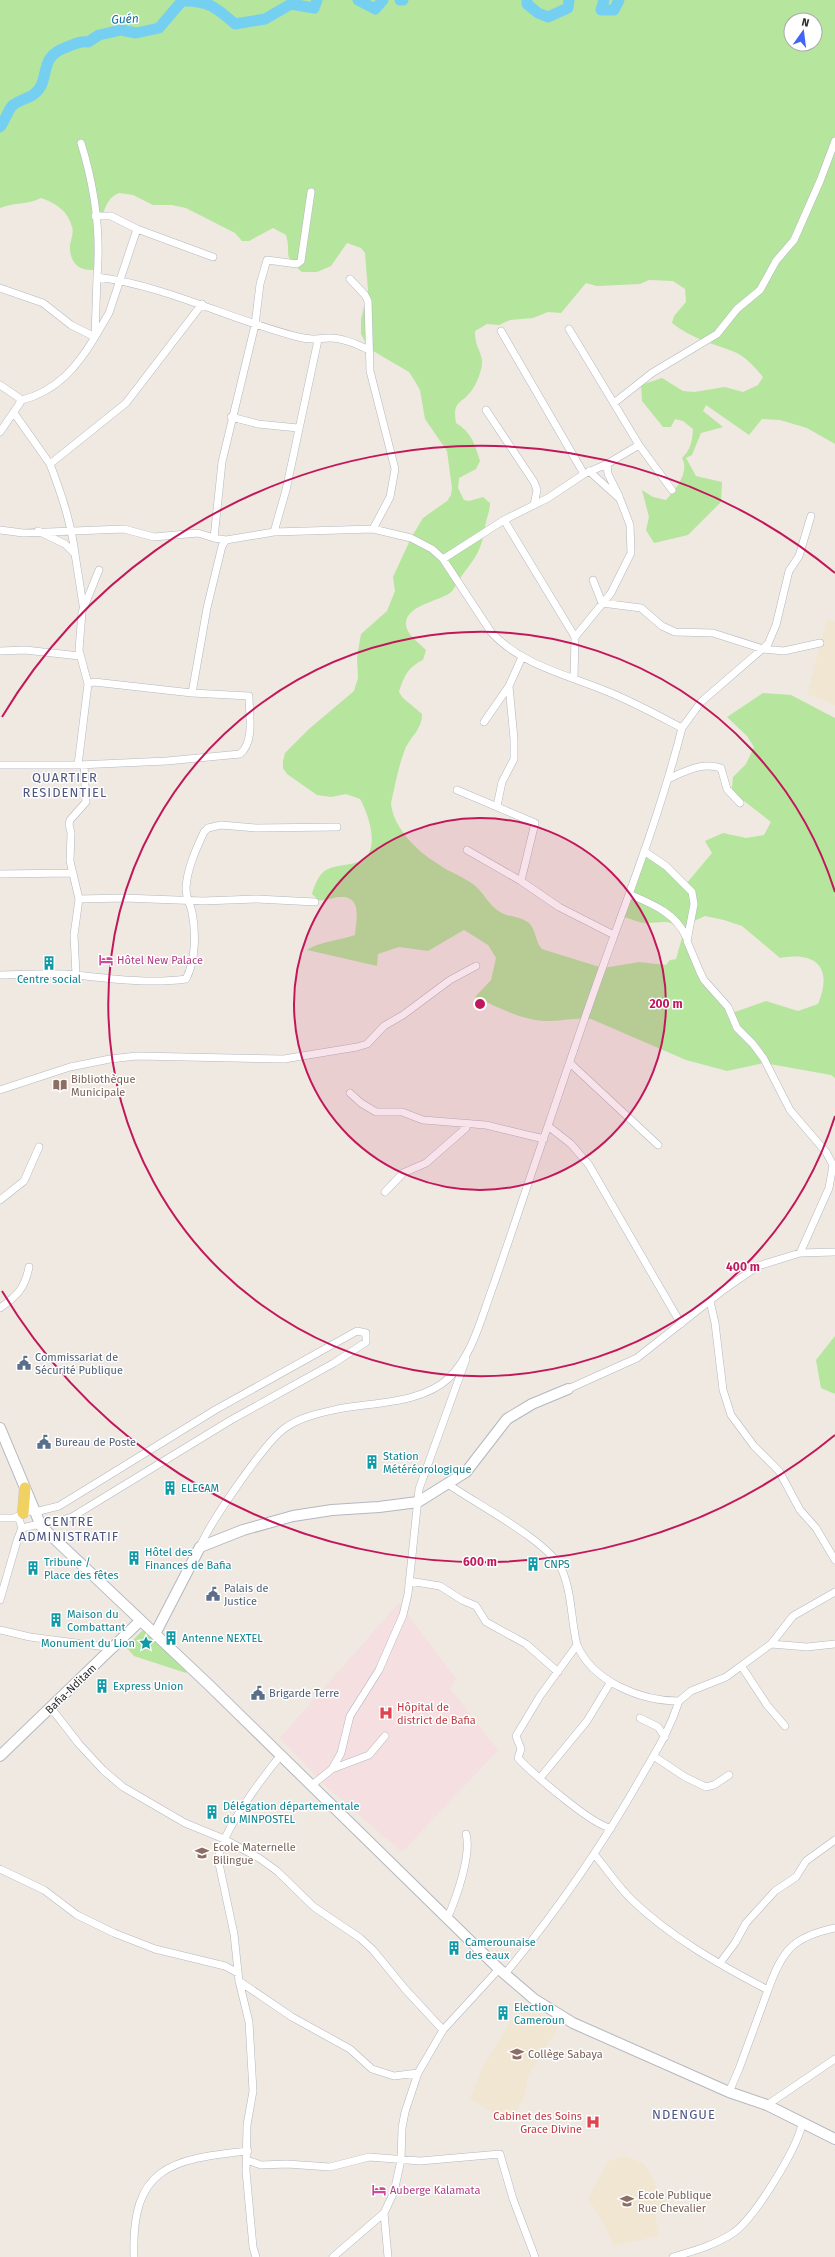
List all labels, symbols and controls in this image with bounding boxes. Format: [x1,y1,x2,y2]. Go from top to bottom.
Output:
water label: Guén [111,11,139,27]
north arrow [783,12,823,52]
text: N [800,16,810,30]
district label: QUARTIER RESIDENTIEL [23,770,107,800]
hotel icon: Hôtel New Palace [98,952,114,968]
place label: Hôtel New Palace [117,954,203,967]
building icon: Centre social [41,955,57,971]
place label: Centre social [17,973,81,986]
centre of rings [473,997,487,1011]
text: 200 m [649,997,683,1011]
place label: Bibliothèque Municipale [71,1073,135,1099]
library icon: Bibliothèque Municipale [52,1077,68,1093]
text: 400 m [726,1260,760,1274]
place label: Commissariat de Sécurité Publique [35,1351,123,1377]
public building icon: Commissariat de Sécurité Publique [16,1355,32,1371]
public building icon: Bureau de Poste [36,1434,52,1450]
place label: Bureau de Poste [55,1436,136,1449]
place label: Station Météréorologique [383,1450,471,1476]
building icon: Station Météréorologique [364,1454,380,1470]
building icon: ELECAM [162,1480,178,1496]
place label: ELECAM [181,1482,219,1495]
district label: CENTRE ADMINISTRATIF [19,1514,119,1544]
place label: Hôtel des Finances de Bafia [145,1546,232,1572]
building icon: Hôtel des Finances de Bafia [126,1550,142,1566]
text: 600 m [463,1555,497,1569]
place label: Tribune / Place des fêtes [44,1556,119,1582]
building icon: CNPS [525,1556,541,1572]
place label: CNPS [544,1558,570,1571]
building icon: Tribune / Place des fêtes [25,1560,41,1576]
place label: Palais de Justice [224,1582,269,1608]
public building icon: Palais de Justice [205,1586,221,1602]
place label: Maison du Combattant [67,1608,125,1634]
building icon: Maison du Combattant [48,1612,64,1628]
building icon: Antenne NEXTEL [163,1630,179,1646]
place label: Antenne NEXTEL [182,1632,263,1645]
place icon: Monument du Lion [138,1635,154,1651]
place label: Monument du Lion [41,1637,135,1650]
street label: Bafia-Nditam [43,1661,99,1717]
building icon: Express Union [94,1678,110,1694]
place label: Express Union [113,1680,183,1693]
public building icon: Brigarde Terre [250,1685,266,1701]
place label: Brigarde Terre [269,1687,339,1700]
place label: Hôpital de district de Bafia [397,1701,476,1727]
hospital icon: Hôpital de district de Bafia [378,1705,394,1721]
place label: Délégation départementale du MINPOSTEL [223,1800,359,1826]
building icon: Délégation départementale du MINPOSTEL [204,1804,220,1820]
place label: Ecole Maternelle Bilingue [213,1841,296,1867]
school or university icon: Ecole Maternelle Bilingue [194,1845,210,1861]
place label: Camerounaise des eaux [465,1936,536,1962]
building icon: Camerounaise des eaux [446,1940,462,1956]
place label: Election Cameroun [514,2001,565,2027]
building icon: Election Cameroun [495,2005,511,2021]
school or university icon: Collège Sabaya [509,2046,525,2062]
place label: Collège Sabaya [528,2048,603,2061]
district label: NDENGUE [652,2107,716,2122]
place label: Cabinet des Soins Grace Divine [493,2110,582,2136]
hospital icon: Cabinet des Soins Grace Divine [585,2114,601,2130]
hotel icon: Auberge Kalamata [371,2182,387,2198]
place label: Auberge Kalamata [390,2184,481,2197]
place label: Ecole Publique Rue Chevalier [638,2189,712,2215]
school or university icon: Ecole Publique Rue Chevalier [619,2193,635,2209]

